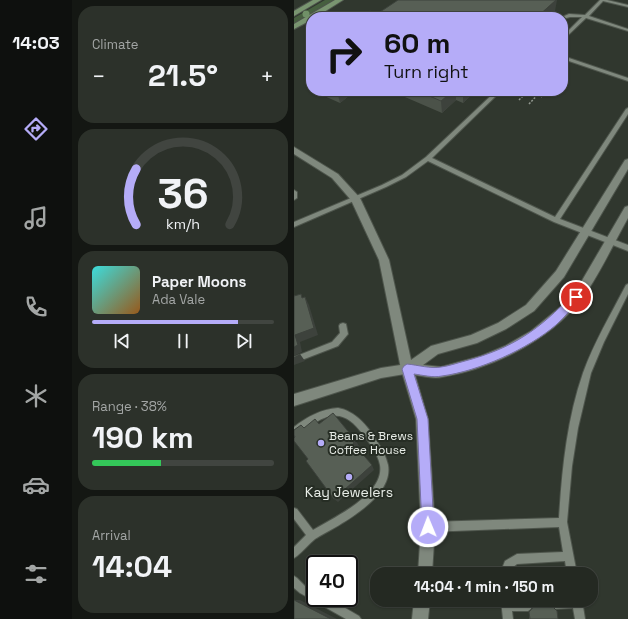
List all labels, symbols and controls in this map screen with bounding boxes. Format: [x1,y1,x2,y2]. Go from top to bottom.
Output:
text: 60 m [384,25,450,61]
icon: right [318,28,370,80]
text: 14:03 [12,31,60,54]
text: Climate [92,36,138,53]
text: 21.5° [148,56,218,95]
text: Turn right [384,60,468,83]
text: − [92,62,106,90]
text: + [260,62,274,90]
icon: directions [22,115,50,143]
text: 36 [158,167,209,220]
icon: music [22,204,50,232]
text: km/h [166,214,200,232]
text: Paper Moons [152,272,246,291]
pin [559,280,593,314]
icon: arrive [565,286,587,308]
text: Ada Vale [152,291,205,308]
icon: phone [22,293,50,321]
icon: previous [111,330,133,352]
icon: pause [172,330,194,352]
icon: next [233,330,255,352]
icon: climate [22,382,50,410]
text: Range · 38% [92,398,167,415]
text: 190 km [92,418,194,457]
place label: Beans & Brews Coffee House [329,428,413,458]
marker: Beans & Brews Coffee House [316,438,326,448]
icon: car [22,471,50,499]
marker: Kay Jewelers [344,472,354,482]
place label: Kay Jewelers [305,483,393,501]
position arrow [407,506,449,548]
text: Arrival [92,527,131,544]
text: 14:04 [92,547,172,586]
speed limit sign: 40 [306,555,358,607]
icon: filters [22,560,50,588]
text: 14:04 · 1 min · 150 m [414,577,554,596]

